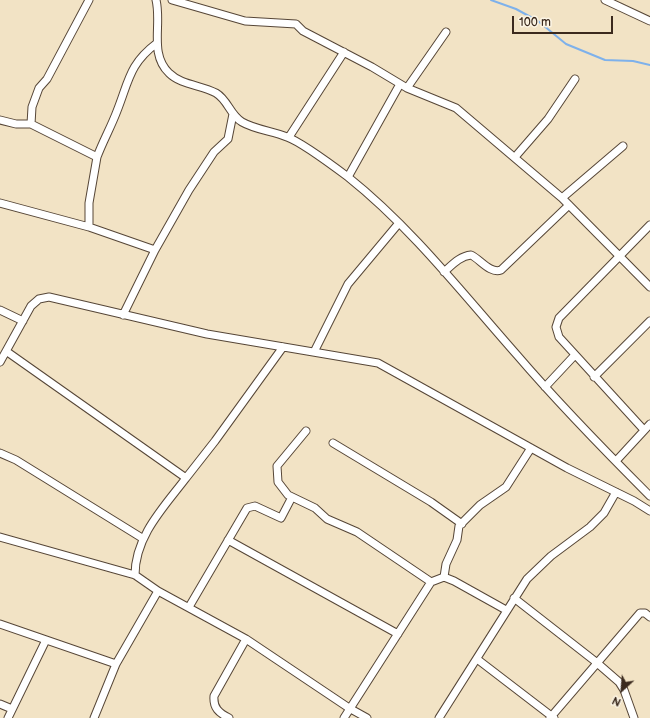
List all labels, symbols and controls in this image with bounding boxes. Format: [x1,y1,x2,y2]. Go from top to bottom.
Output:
scale bar [514,8,615,34]
text: 100 m [519,15,551,30]
north arrow [602,670,642,710]
text: N [610,694,623,709]

